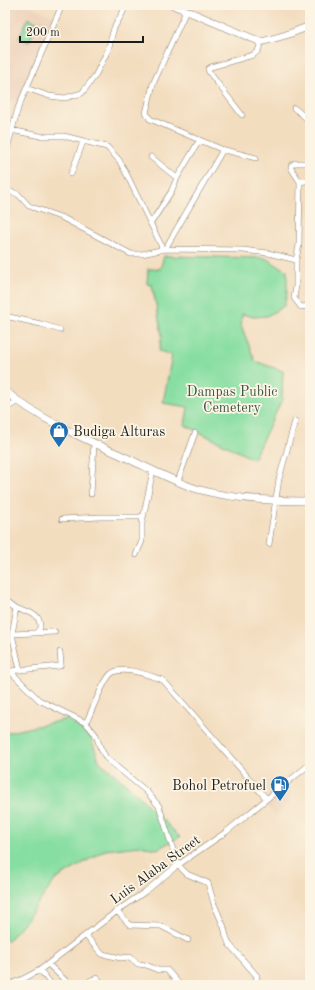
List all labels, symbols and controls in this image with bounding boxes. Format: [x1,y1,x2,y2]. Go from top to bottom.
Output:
scale bar [20,18,143,44]
text: 200 m [26,27,60,39]
park label: Dampas Public Cemetery [187,385,277,415]
shop icon: Budiga Alturas [48,420,70,448]
place label: Budiga Alturas [73,425,165,439]
fuel station icon: Bohol Petrofuel [269,774,291,802]
place label: Bohol Petrofuel [172,779,266,793]
street label: Luis Alaba Street [108,833,203,907]

